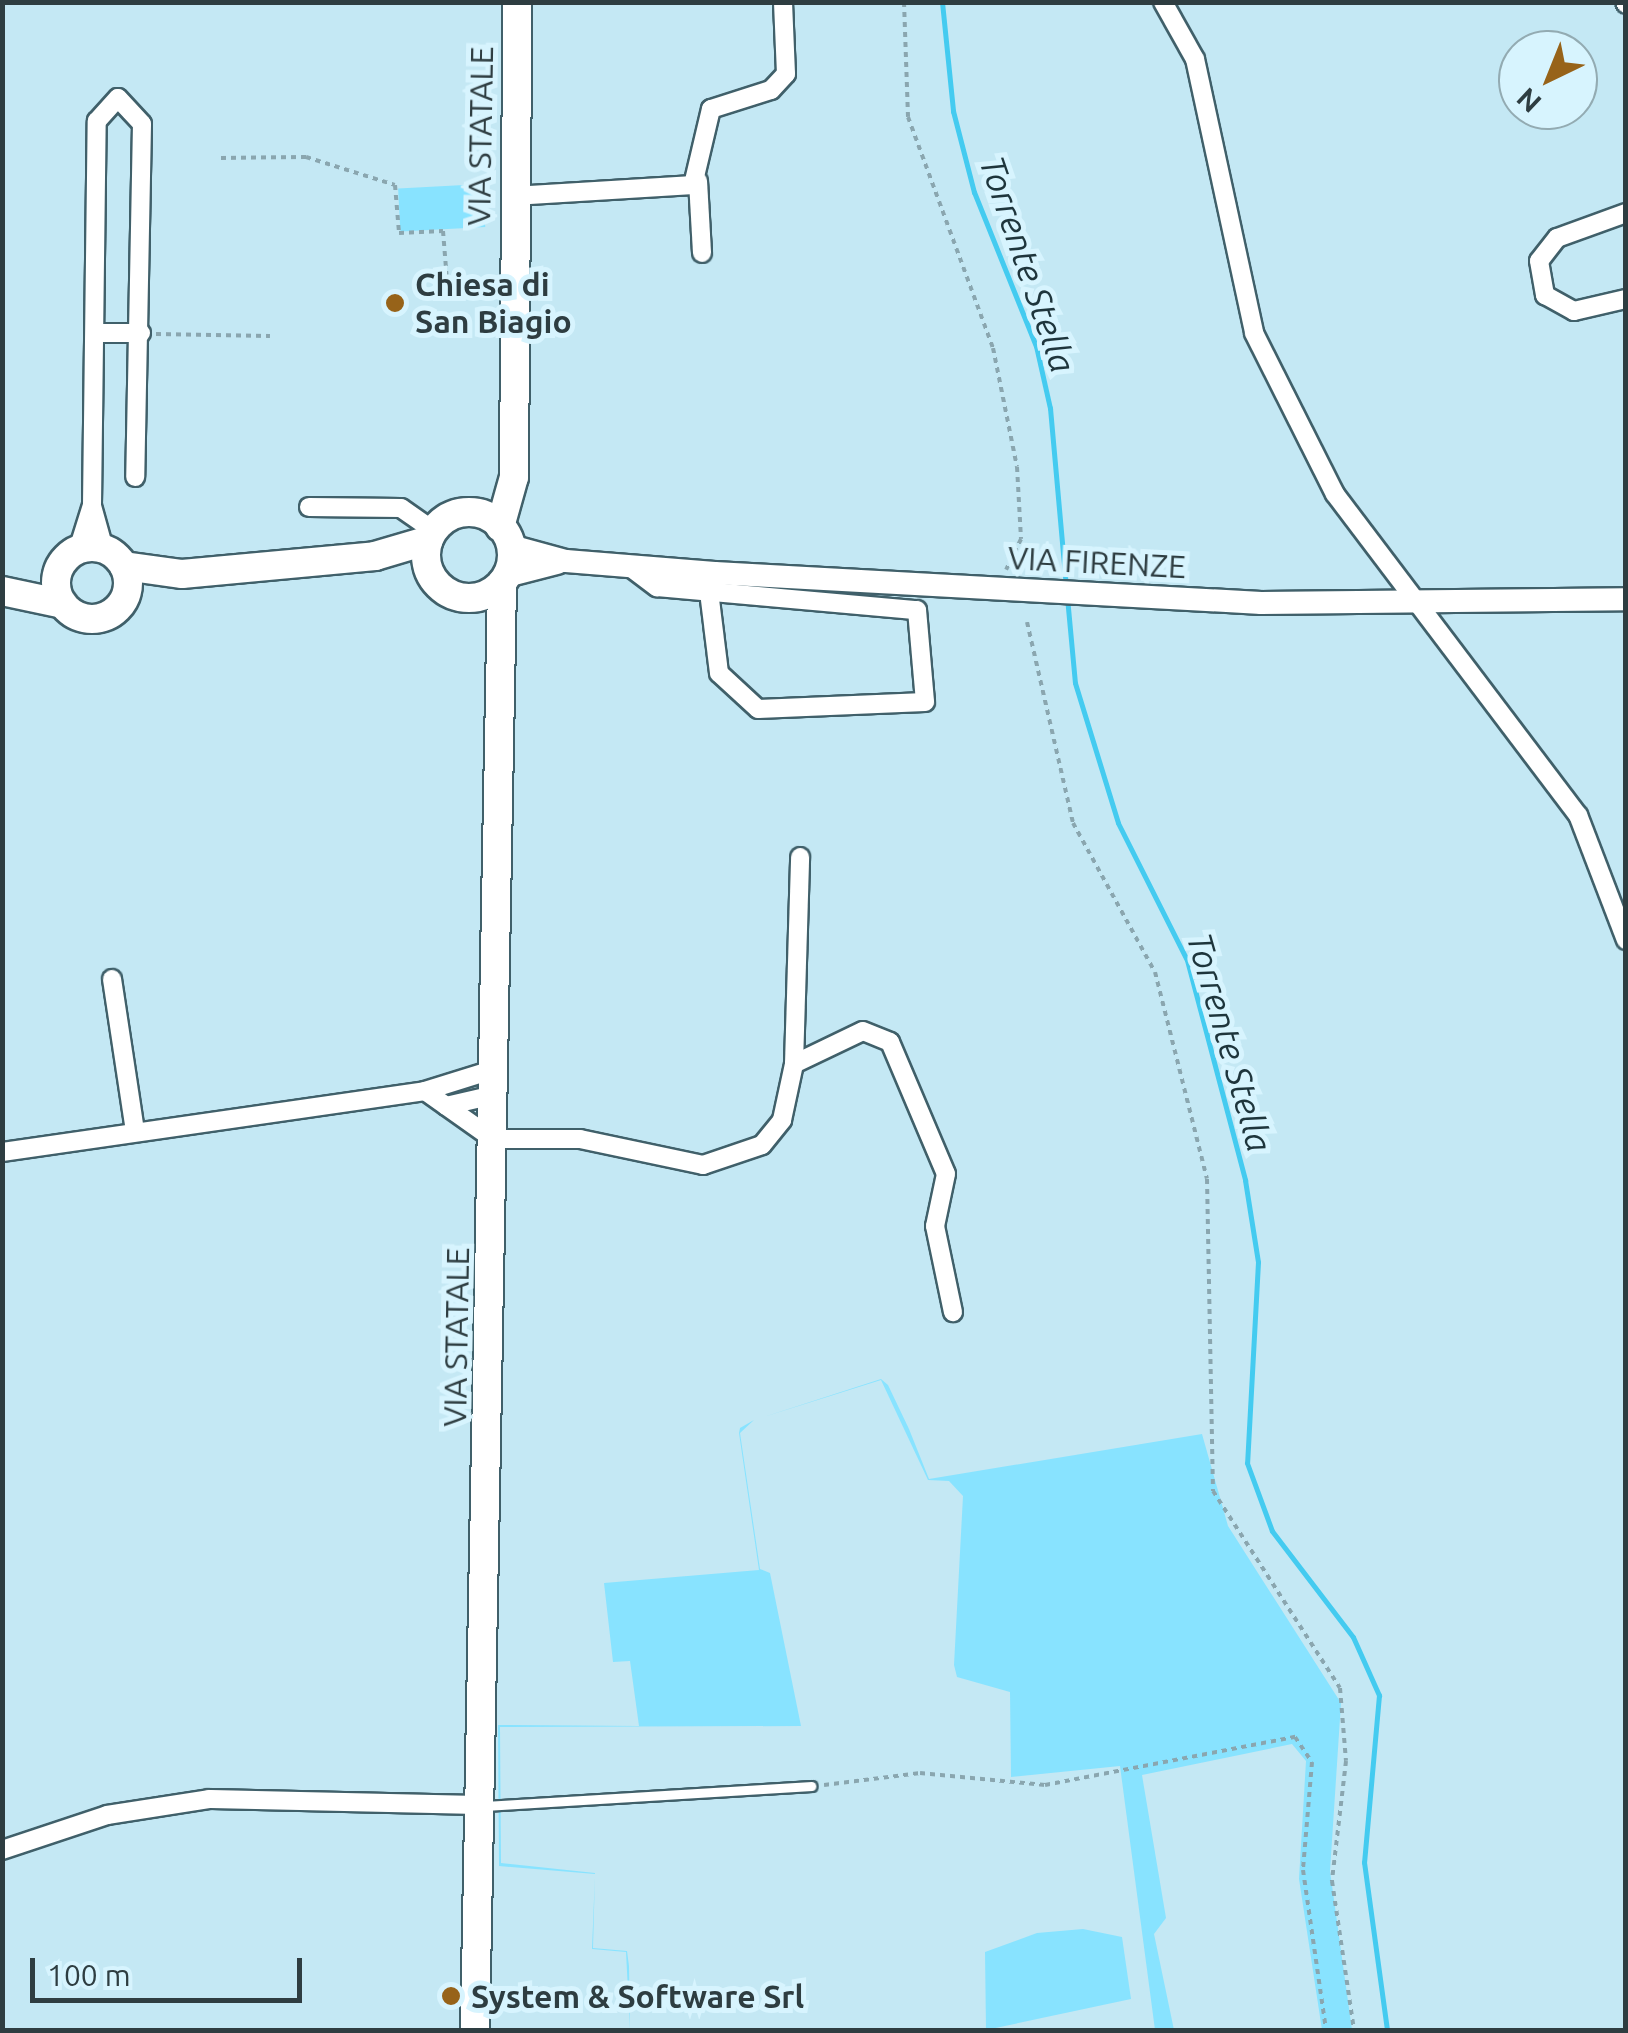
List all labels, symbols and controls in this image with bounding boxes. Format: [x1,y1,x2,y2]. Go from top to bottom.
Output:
north arrow [1498,30,1598,130]
street label: VIA STATALE [459,46,501,226]
text: N [1510,82,1547,119]
water label: Torrente Stella [971,150,1085,378]
place label: Chiesa di San Biagio [415,266,572,341]
marker: Chiesa di San Biagio [384,292,406,314]
street label: VIA FIRENZE [1007,538,1187,586]
water label: Torrente Stella [1179,928,1281,1156]
street label: VIA STATALE [435,1247,477,1427]
scale bar [35,1938,308,2000]
text: 100 m [47,1958,131,1992]
place label: System & Software Srl [471,1977,804,2015]
marker: System & Software Srl [440,1985,462,2007]

